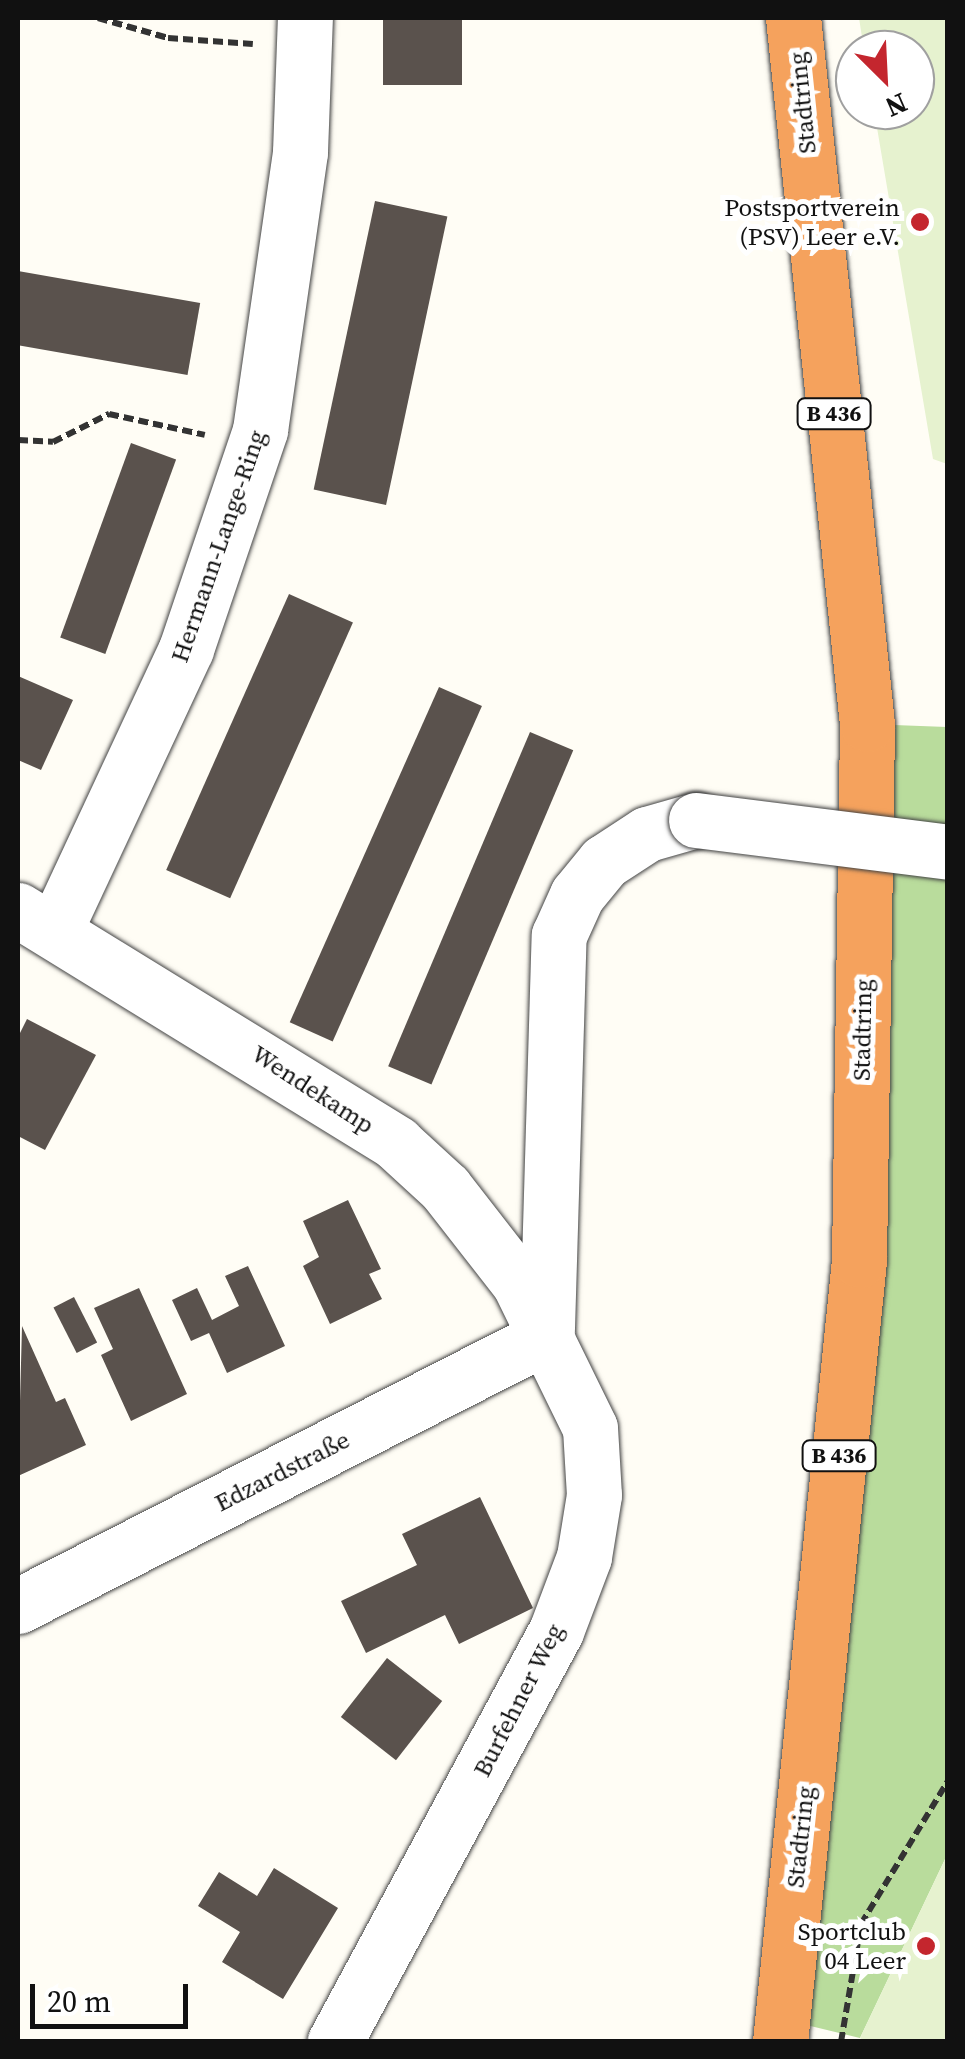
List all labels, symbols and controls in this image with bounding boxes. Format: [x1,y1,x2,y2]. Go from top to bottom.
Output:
north arrow [835,30,935,130]
street label: Stadtring [782,51,822,155]
text: N [879,84,913,127]
place label: Postsportverein (PSV) Leer e.V. [724,193,900,252]
marker: Postsportverein (PSV) Leer e.V. [909,211,931,233]
road number: B 436 [796,397,872,431]
street label: Hermann-Lange-Ring [164,426,272,666]
street label: Stadtring [846,979,878,1081]
street label: Wendekamp [246,1038,380,1140]
street label: Edzardstraße [210,1424,354,1518]
road number: B 436 [802,1439,876,1473]
street label: Burfehner Weg [466,1618,570,1782]
street label: Stadtring [780,1785,820,1889]
place label: Sportclub 04 Leer [798,1917,906,1976]
marker: Sportclub 04 Leer [915,1935,937,1957]
scale bar [35,1964,192,2026]
text: 20 m [47,1981,111,2022]

